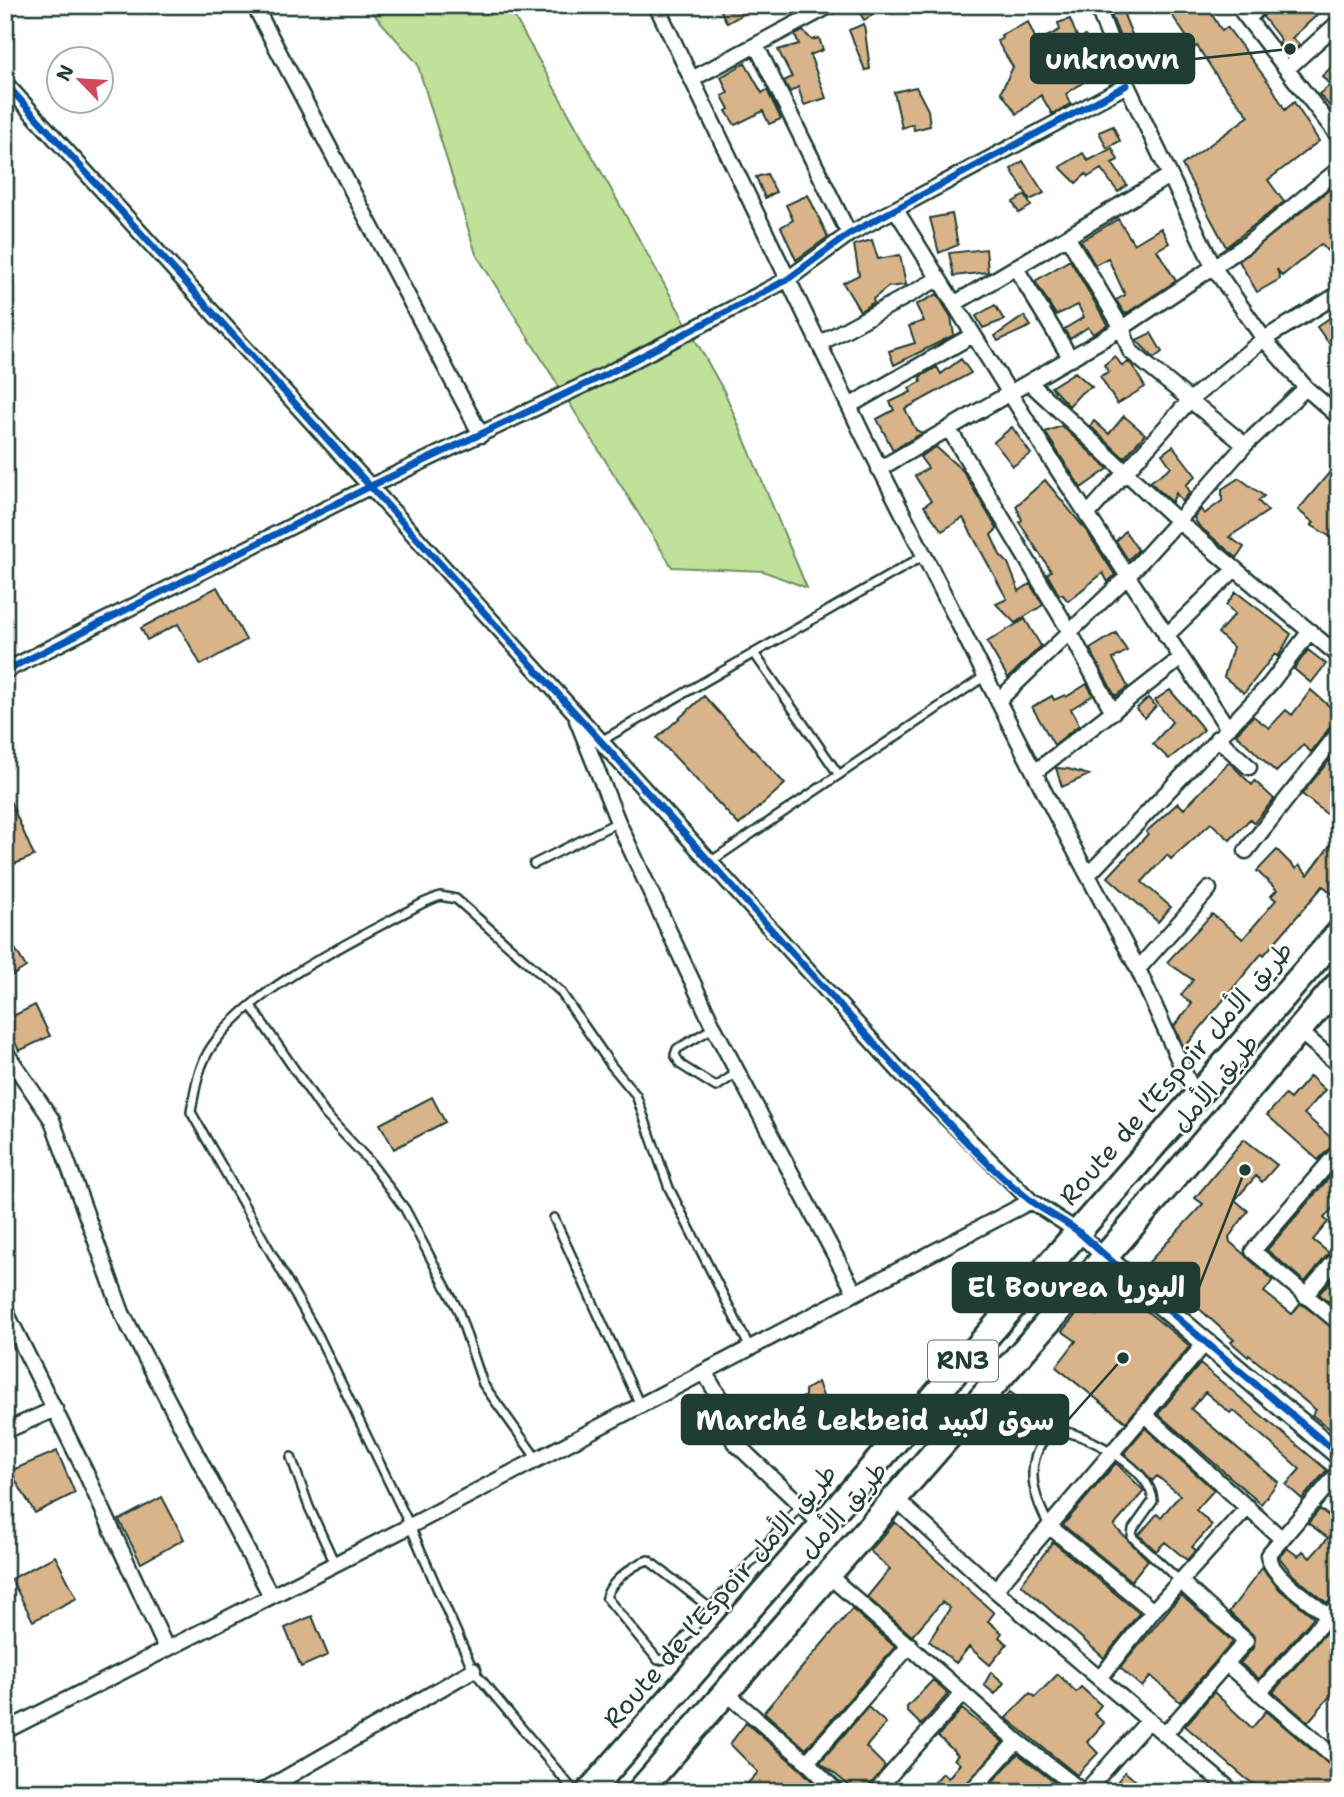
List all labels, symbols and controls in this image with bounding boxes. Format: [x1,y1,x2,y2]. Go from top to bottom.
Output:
callout: unknown [1031,34,1194,83]
text: unknown [1045,40,1179,78]
north arrow [46,46,116,116]
text: N [51,61,80,85]
street label: Route de l’Espoir طريق الأمل [1053,935,1299,1211]
street label: طريق الأمل [1165,1027,1265,1139]
callout: El Bourea البوريا [953,1263,1199,1312]
text: El Bourea البوريا [967,1268,1185,1306]
road number: RN3 [928,1340,998,1381]
callout: Marché Lekbeid سوق لكبيد [682,1395,1068,1444]
text: Marché Lekbeid سوق لكبيد [696,1401,1054,1439]
street label: طريق الأمل [790,1453,895,1566]
street label: Route de l’Espoir طريق الأمل [595,1456,844,1735]

